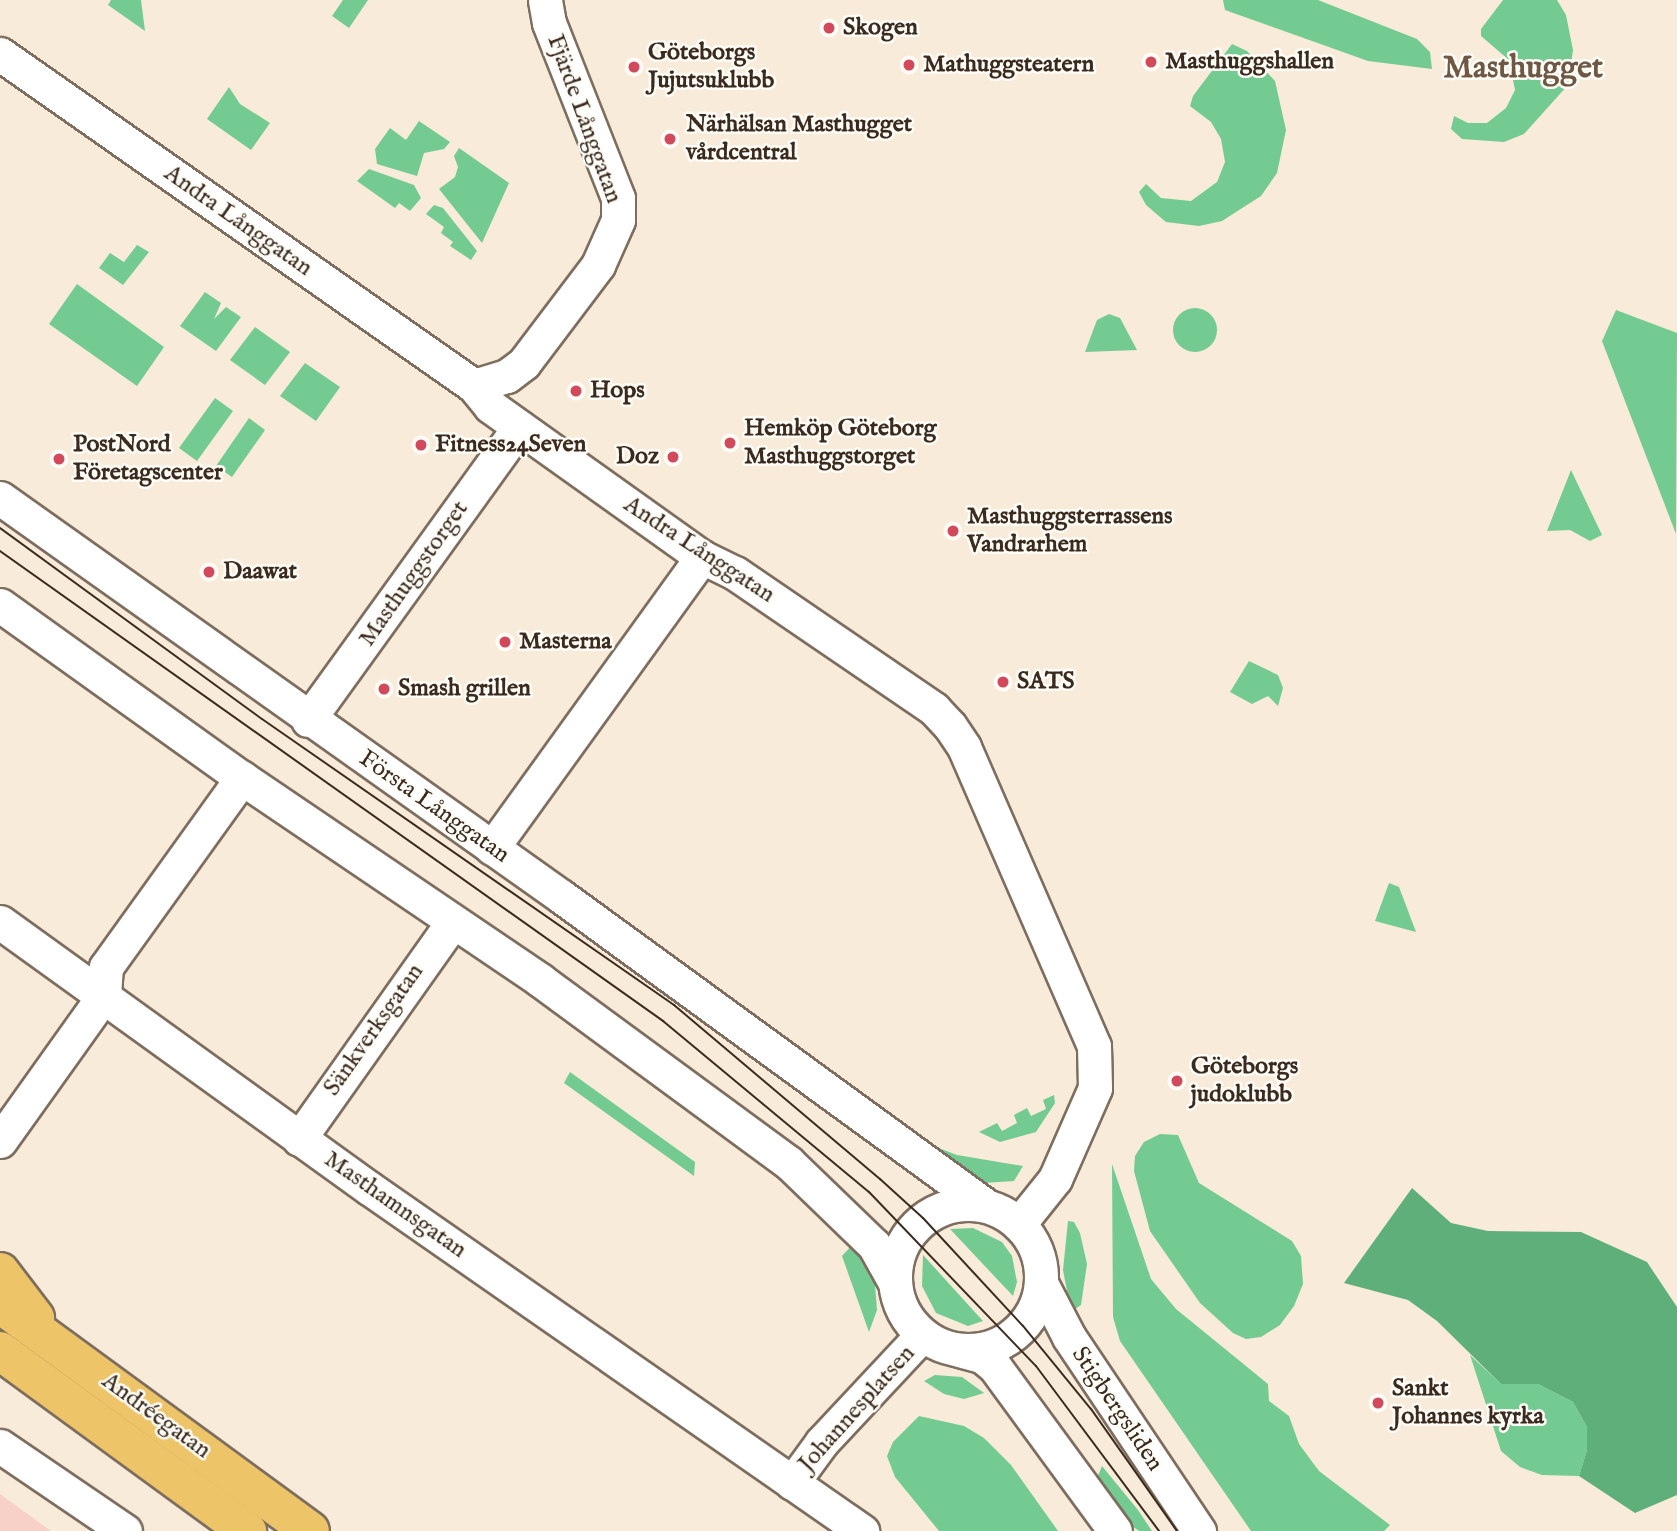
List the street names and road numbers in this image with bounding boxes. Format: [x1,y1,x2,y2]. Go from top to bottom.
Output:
street label: Fjärde Långgatan [540,31,628,207]
street label: Andra Långgatan [158,159,318,283]
street label: Andra Långgatan [618,490,780,610]
street label: Masthuggstorget [353,496,475,652]
street label: Första Långgatan [353,744,515,870]
street label: Sänkverksgatan [318,958,430,1102]
street label: Masthamnsgatan [318,1145,472,1265]
street label: Johannesplatsen [793,1340,921,1478]
street label: Stigbergsliden [1065,1341,1169,1477]
street label: Andréegatan [96,1367,216,1465]

